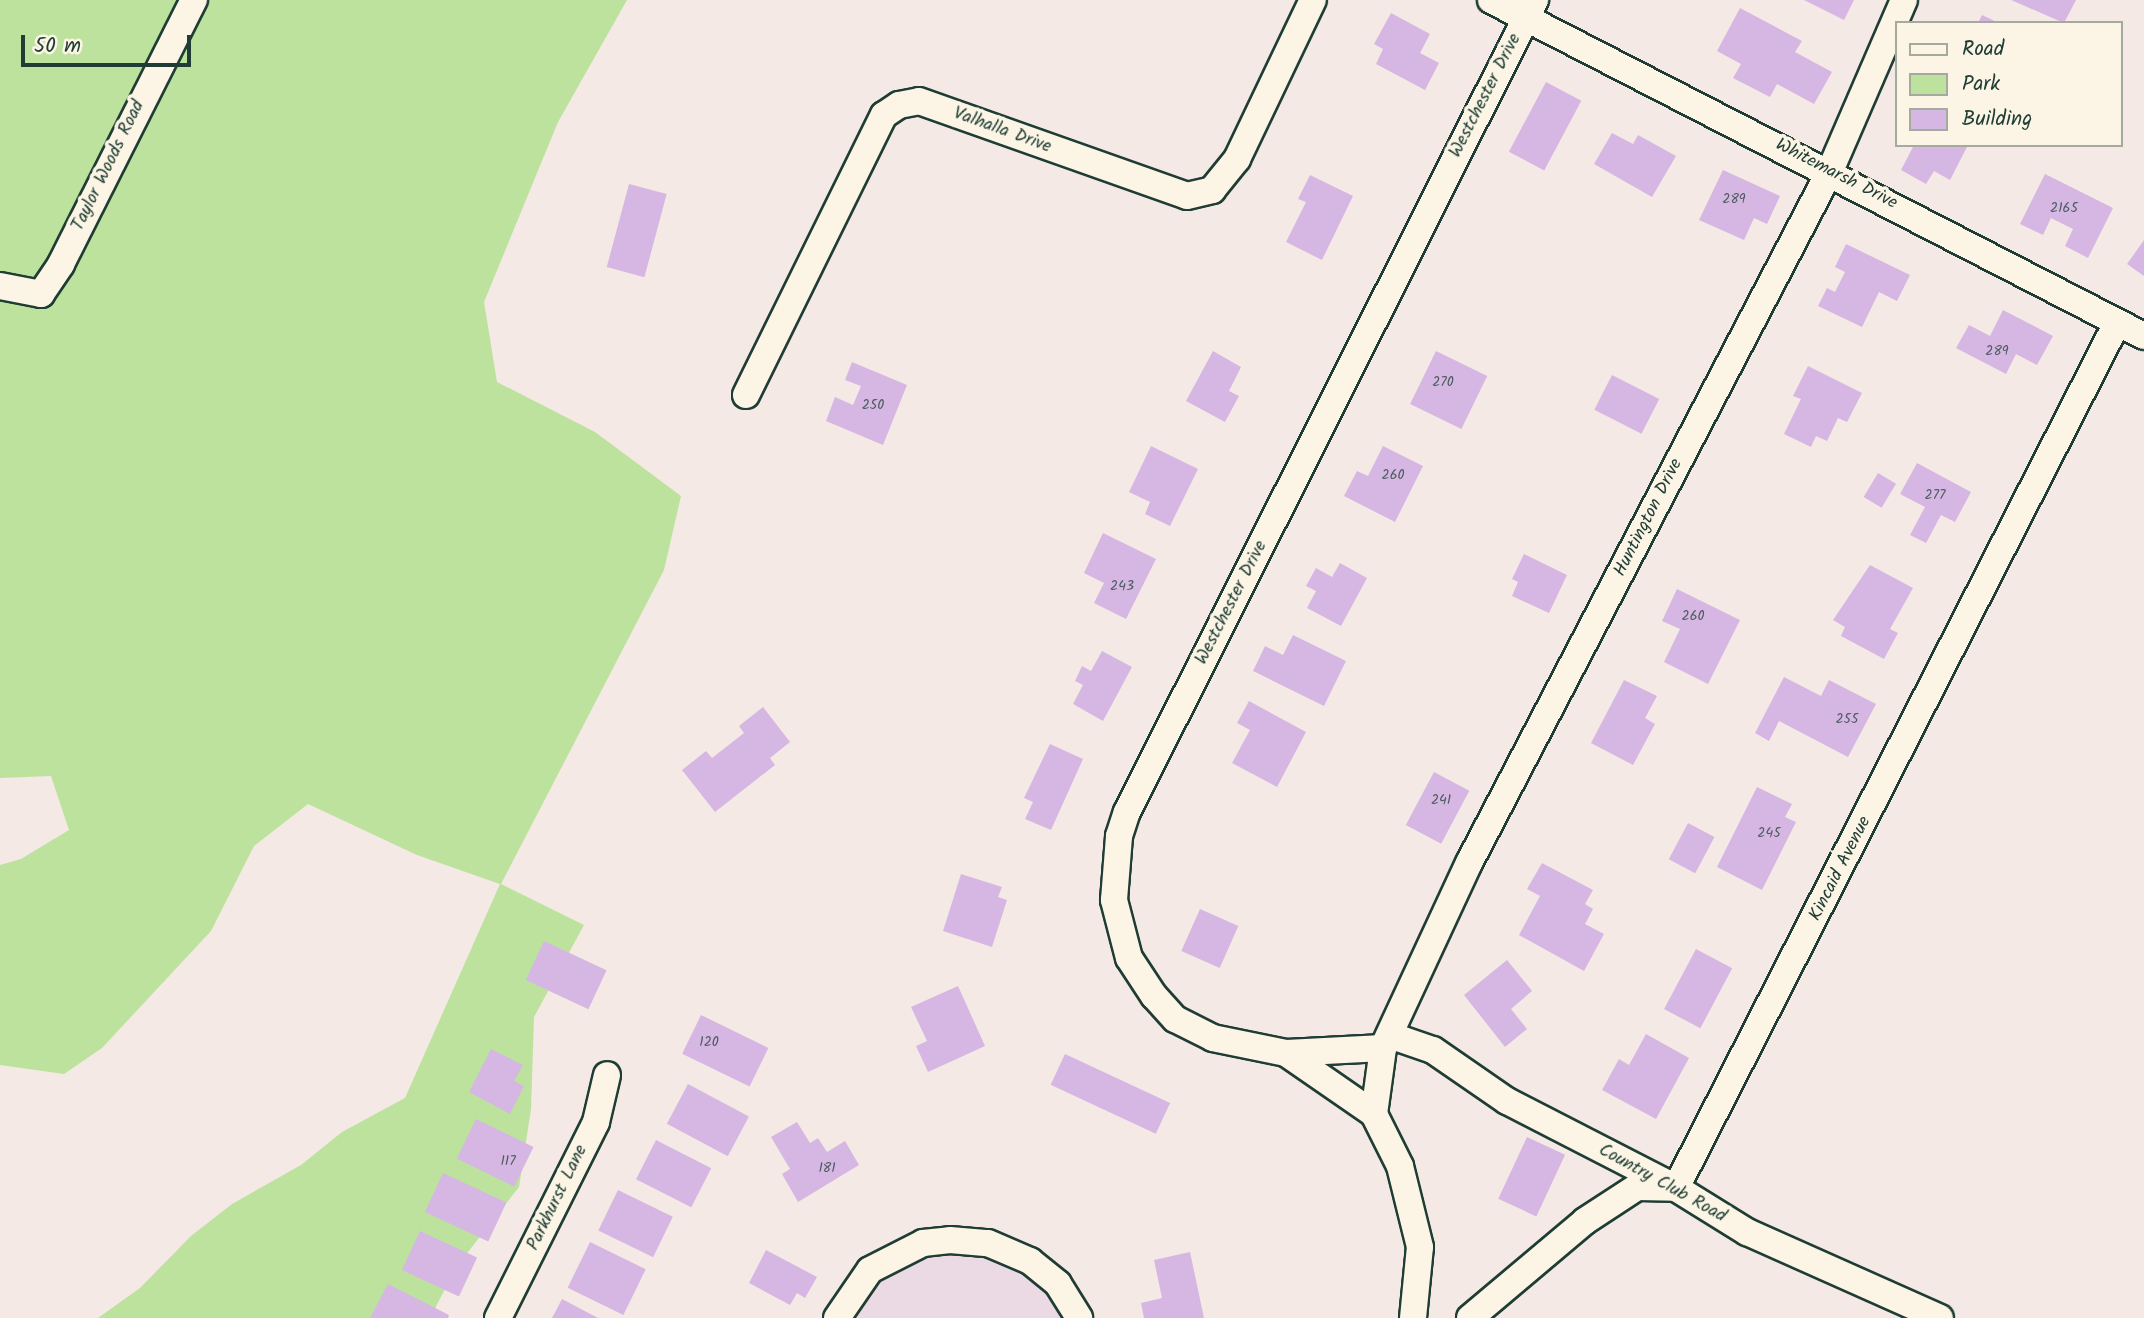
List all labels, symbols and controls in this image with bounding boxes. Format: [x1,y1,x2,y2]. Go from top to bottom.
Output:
scale bar [24,21,194,65]
legend [1896,21,2123,147]
text: 50 m [34,30,81,63]
street label: Westchester Drive [1445,30,1527,162]
text: Road [1962,33,2004,66]
text: Park [1962,68,2000,101]
street label: Taylor Woods Road [68,97,150,235]
street label: Valhalla Drive [950,103,1054,159]
text: Building [1962,103,2032,136]
street label: Whitemarsh Drive [1771,135,1901,215]
house number: 289 [1722,191,1746,207]
house number: 2165 [2050,200,2078,216]
house number: 289 [1985,343,2009,359]
house number: 270 [1432,374,1454,390]
house number: 250 [862,397,884,413]
street label: Huntington Drive [1610,456,1688,580]
house number: 260 [1382,467,1404,483]
house number: 277 [1924,487,1946,503]
street label: Westchester Drive [1191,537,1273,669]
house number: 243 [1110,578,1134,594]
house number: 260 [1682,608,1704,624]
house number: 255 [1835,711,1859,727]
house number: 241 [1431,792,1451,808]
street label: Kincaid Avenue [1805,813,1877,925]
house number: 245 [1757,825,1781,841]
house number: 120 [699,1034,719,1050]
street label: Country Club Road [1594,1140,1730,1228]
street label: Parkhurst Lane [523,1142,593,1254]
house number: 117 [500,1153,516,1169]
house number: 181 [818,1160,836,1176]

